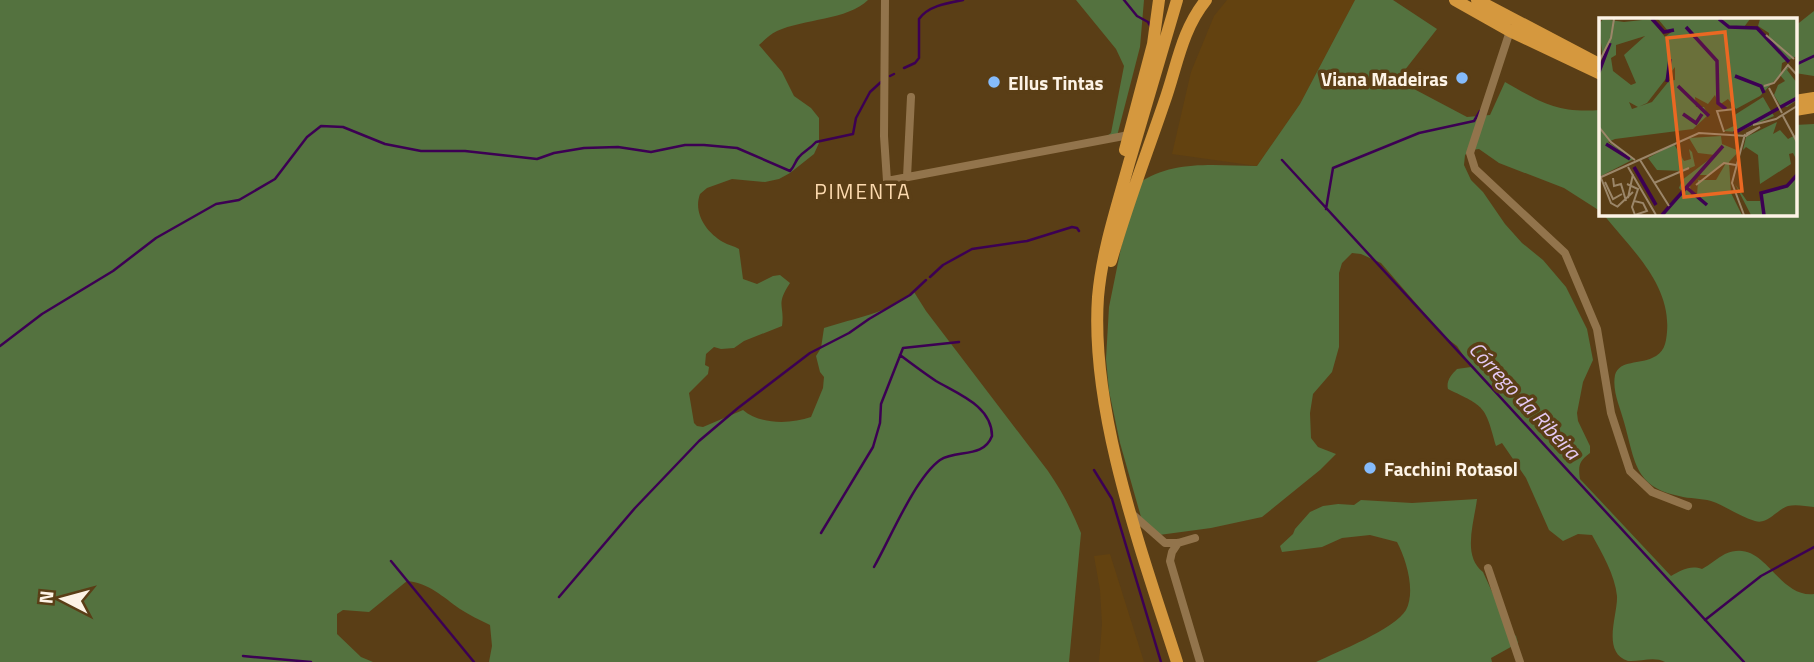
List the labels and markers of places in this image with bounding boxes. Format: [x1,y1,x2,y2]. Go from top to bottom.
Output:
place label: Viana Madeiras [1321,64,1448,93]
place label: Ellus Tintas [1008,68,1103,97]
marker: Viana Madeiras [1454,70,1470,86]
marker: Ellus Tintas [986,74,1002,90]
place label: Facchini Rotasol [1384,454,1518,483]
marker: Facchini Rotasol [1362,460,1378,476]

